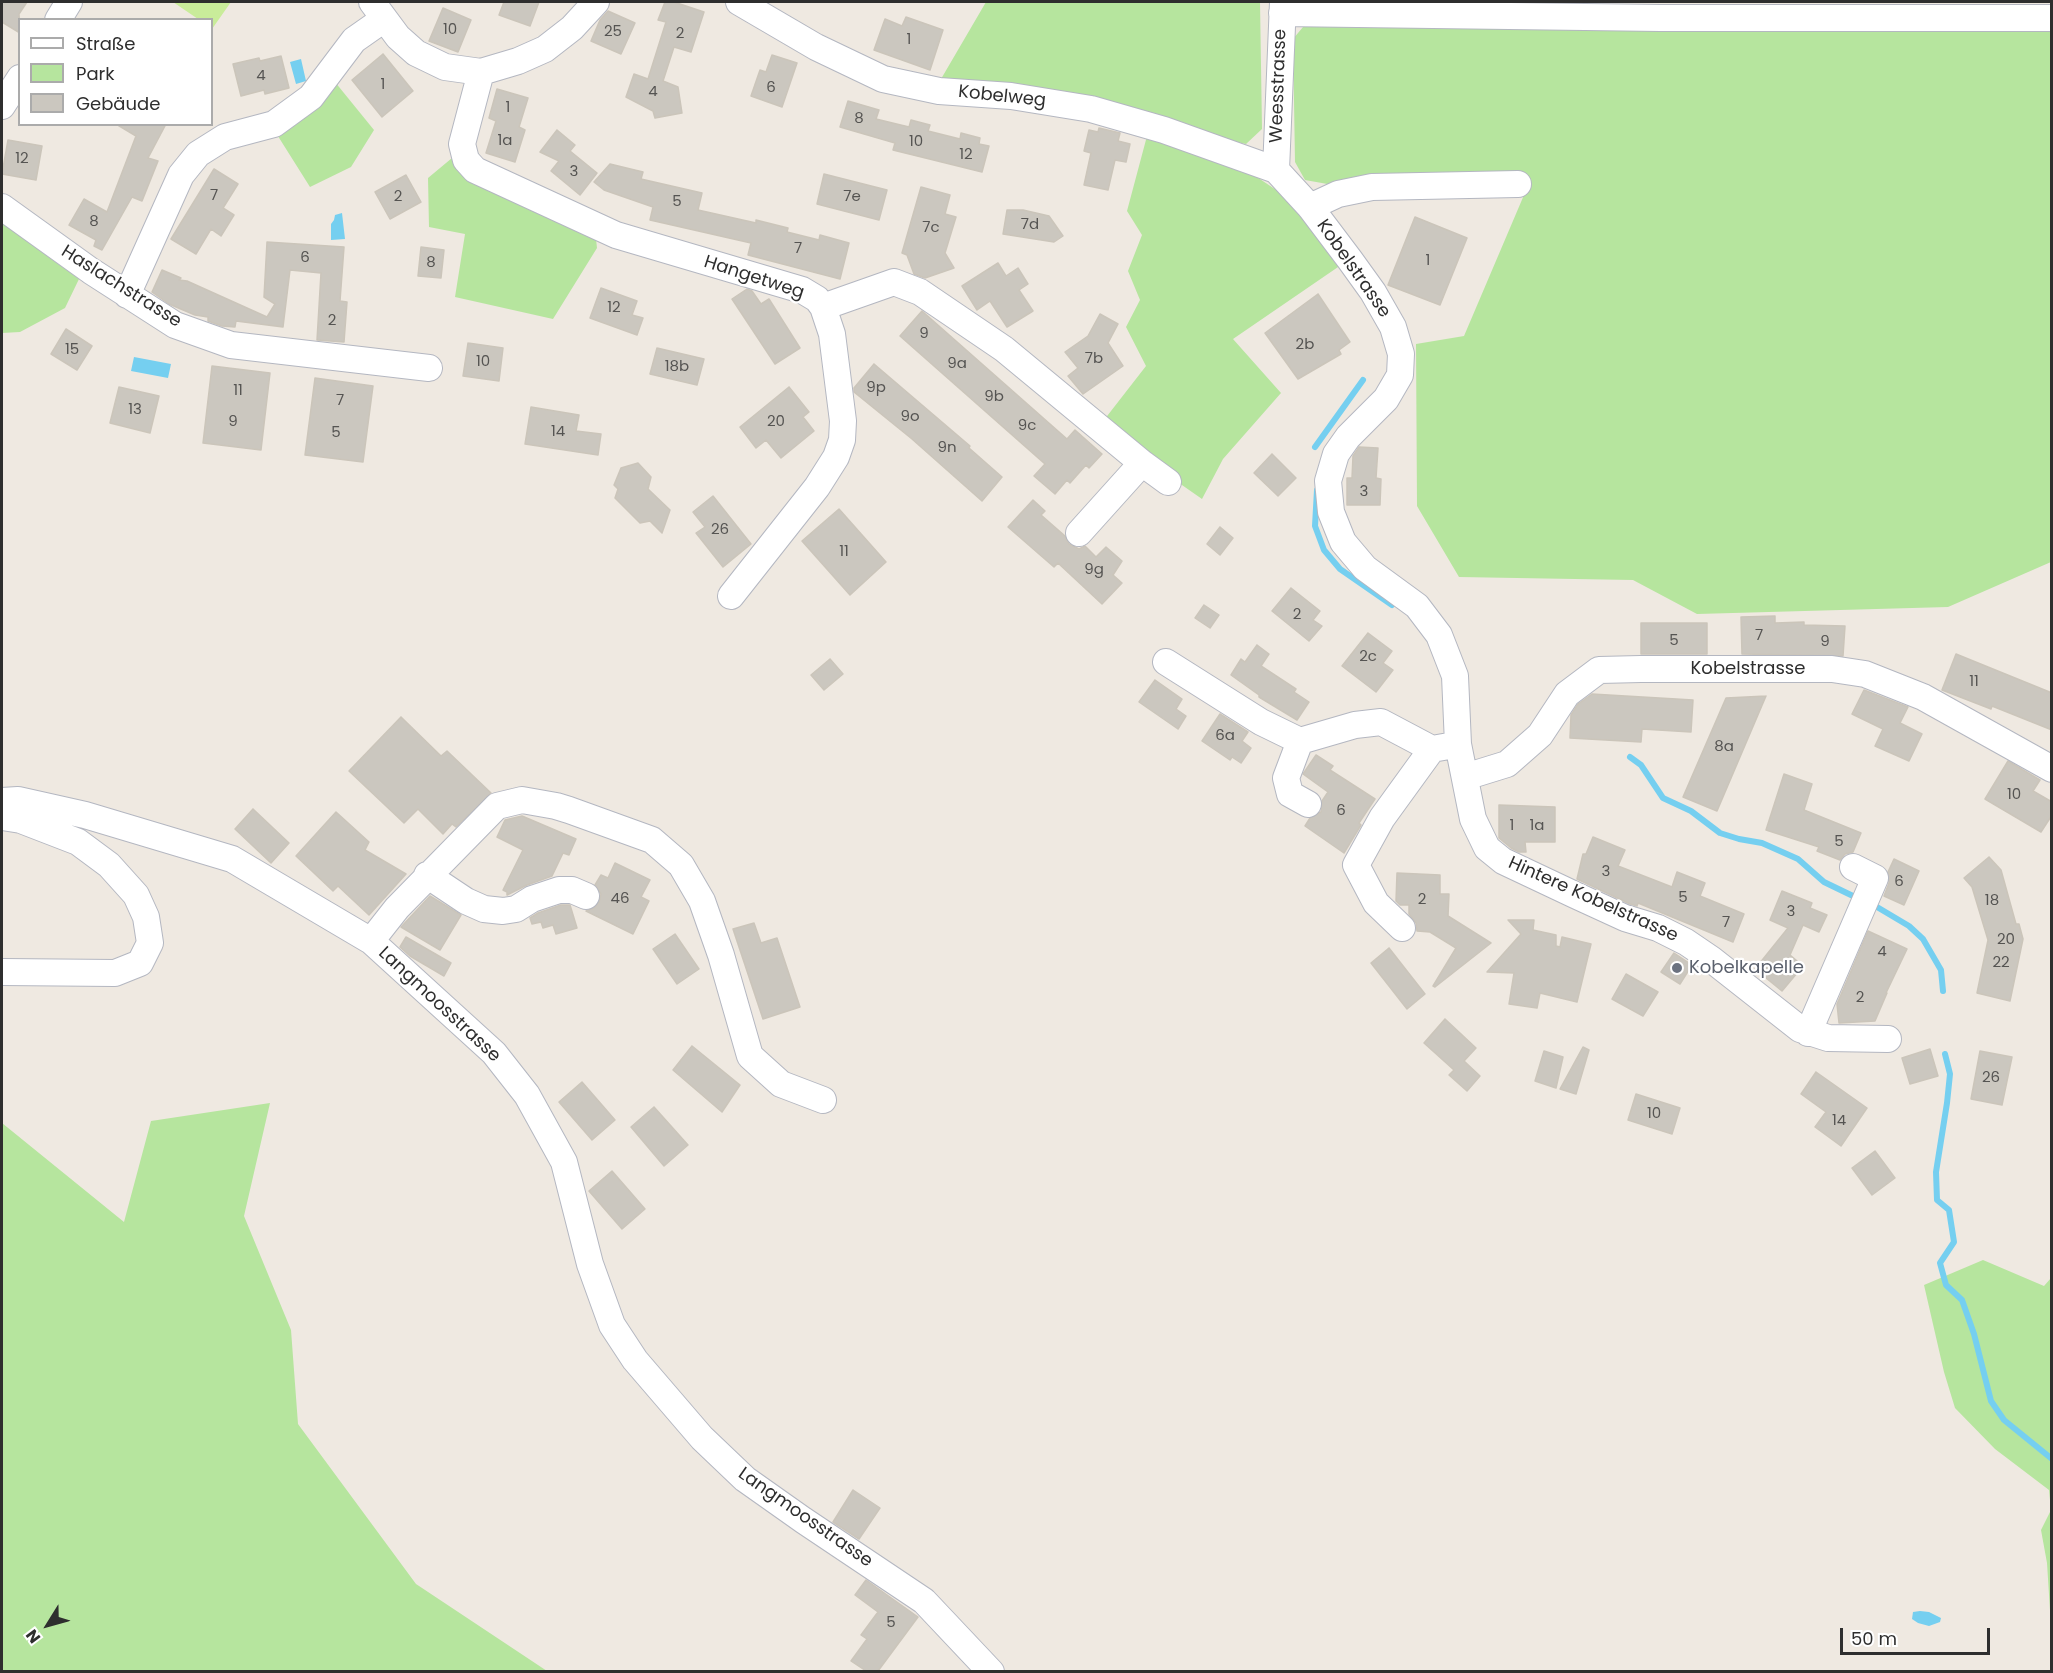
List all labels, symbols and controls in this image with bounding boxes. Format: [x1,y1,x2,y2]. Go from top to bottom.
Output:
legend [18,18,213,126]
house number: 10 [443,21,457,39]
house number: 25 [604,23,622,41]
house number: 2 [676,25,684,43]
street label: Weesstrasse [1266,29,1292,143]
text: Straße [76,31,135,56]
house number: 1 [907,31,911,49]
text: Park [76,61,115,86]
house number: 4 [256,67,266,85]
house number: 1 [381,76,385,94]
house number: 6 [766,79,776,97]
street label: Kobelweg [957,82,1047,112]
house number: 4 [648,83,658,101]
text: Gebäude [76,91,160,116]
house number: 1 [506,99,510,117]
house number: 8 [854,110,864,128]
house number: 1a [498,132,512,150]
house number: 10 [909,133,923,151]
house number: 12 [959,146,973,164]
house number: 12 [15,150,29,168]
house number: 3 [570,163,578,181]
house number: 7 [210,187,218,205]
house number: 2 [394,188,402,206]
house number: 7e [843,188,861,206]
house number: 5 [672,193,682,211]
house number: 8 [89,213,99,231]
house number: 7d [1021,216,1039,234]
street label: Kobelstrasse [1311,216,1395,322]
house number: 7c [922,219,940,237]
house number: 7 [794,240,802,258]
street label: Haslachstrasse [57,241,185,333]
house number: 6 [300,249,310,267]
street label: Hangetweg [701,252,807,304]
house number: 1 [1426,252,1430,270]
house number: 8 [426,254,436,272]
house number: 12 [607,299,621,317]
house number: 2 [328,312,336,330]
house number: 9 [919,325,929,343]
house number: 2b [1296,336,1314,354]
house number: 15 [65,341,79,359]
house number: 7b [1085,350,1103,368]
house number: 10 [476,353,490,371]
house number: 9a [947,355,967,373]
house number: 18b [665,358,689,376]
house number: 9p [866,379,886,397]
house number: 11 [233,382,243,400]
house number: 9b [984,388,1004,406]
house number: 7 [336,392,344,410]
house number: 13 [128,401,142,419]
house number: 9o [900,408,920,426]
house number: 9 [228,413,238,431]
house number: 20 [767,413,785,431]
house number: 9c [1018,417,1036,435]
house number: 14 [551,423,565,441]
house number: 5 [331,424,341,442]
house number: 9n [937,439,957,457]
house number: 3 [1360,483,1368,501]
house number: 26 [711,521,729,539]
house number: 11 [839,543,849,561]
house number: 9g [1084,561,1104,579]
house number: 2 [1293,606,1301,624]
house number: 7 [1755,627,1763,645]
house number: 5 [1669,632,1679,650]
house number: 9 [1820,633,1830,651]
house number: 2c [1359,648,1377,666]
street label: Kobelstrasse [1691,658,1805,680]
house number: 11 [1969,673,1979,691]
house number: 6a [1215,727,1235,745]
house number: 8a [1714,738,1734,756]
house number: 10 [2007,786,2021,804]
house number: 6 [1336,802,1346,820]
house number: 1 [1510,817,1514,835]
house number: 1a [1530,817,1544,835]
house number: 5 [1834,833,1844,851]
street label: Hintere Kobelstrasse [1505,853,1681,947]
house number: 3 [1602,863,1610,881]
house number: 6 [1894,873,1904,891]
house number: 5 [1678,889,1688,907]
house number: 46 [611,890,629,908]
house number: 2 [1418,891,1426,909]
house number: 18 [1985,892,1999,910]
house number: 3 [1787,903,1795,921]
house number: 7 [1722,914,1730,932]
house number: 20 [1997,931,2015,949]
street label: Langmoosstrasse [373,943,505,1067]
house number: 4 [1877,943,1887,961]
house number: 22 [1992,954,2010,972]
place label: Kobelkapelle [1689,957,1804,979]
marker: Kobelkapelle [1670,961,1684,975]
house number: 2 [1856,989,1864,1007]
house number: 26 [1982,1069,2000,1087]
house number: 10 [1647,1105,1661,1123]
house number: 14 [1832,1112,1846,1130]
street label: Langmoosstrasse [734,1463,876,1573]
north arrow [18,1595,78,1655]
house number: 5 [886,1614,896,1632]
scale bar [1843,1616,1993,1654]
text: N [20,1624,46,1648]
text: 50 m [1851,1626,1897,1651]

